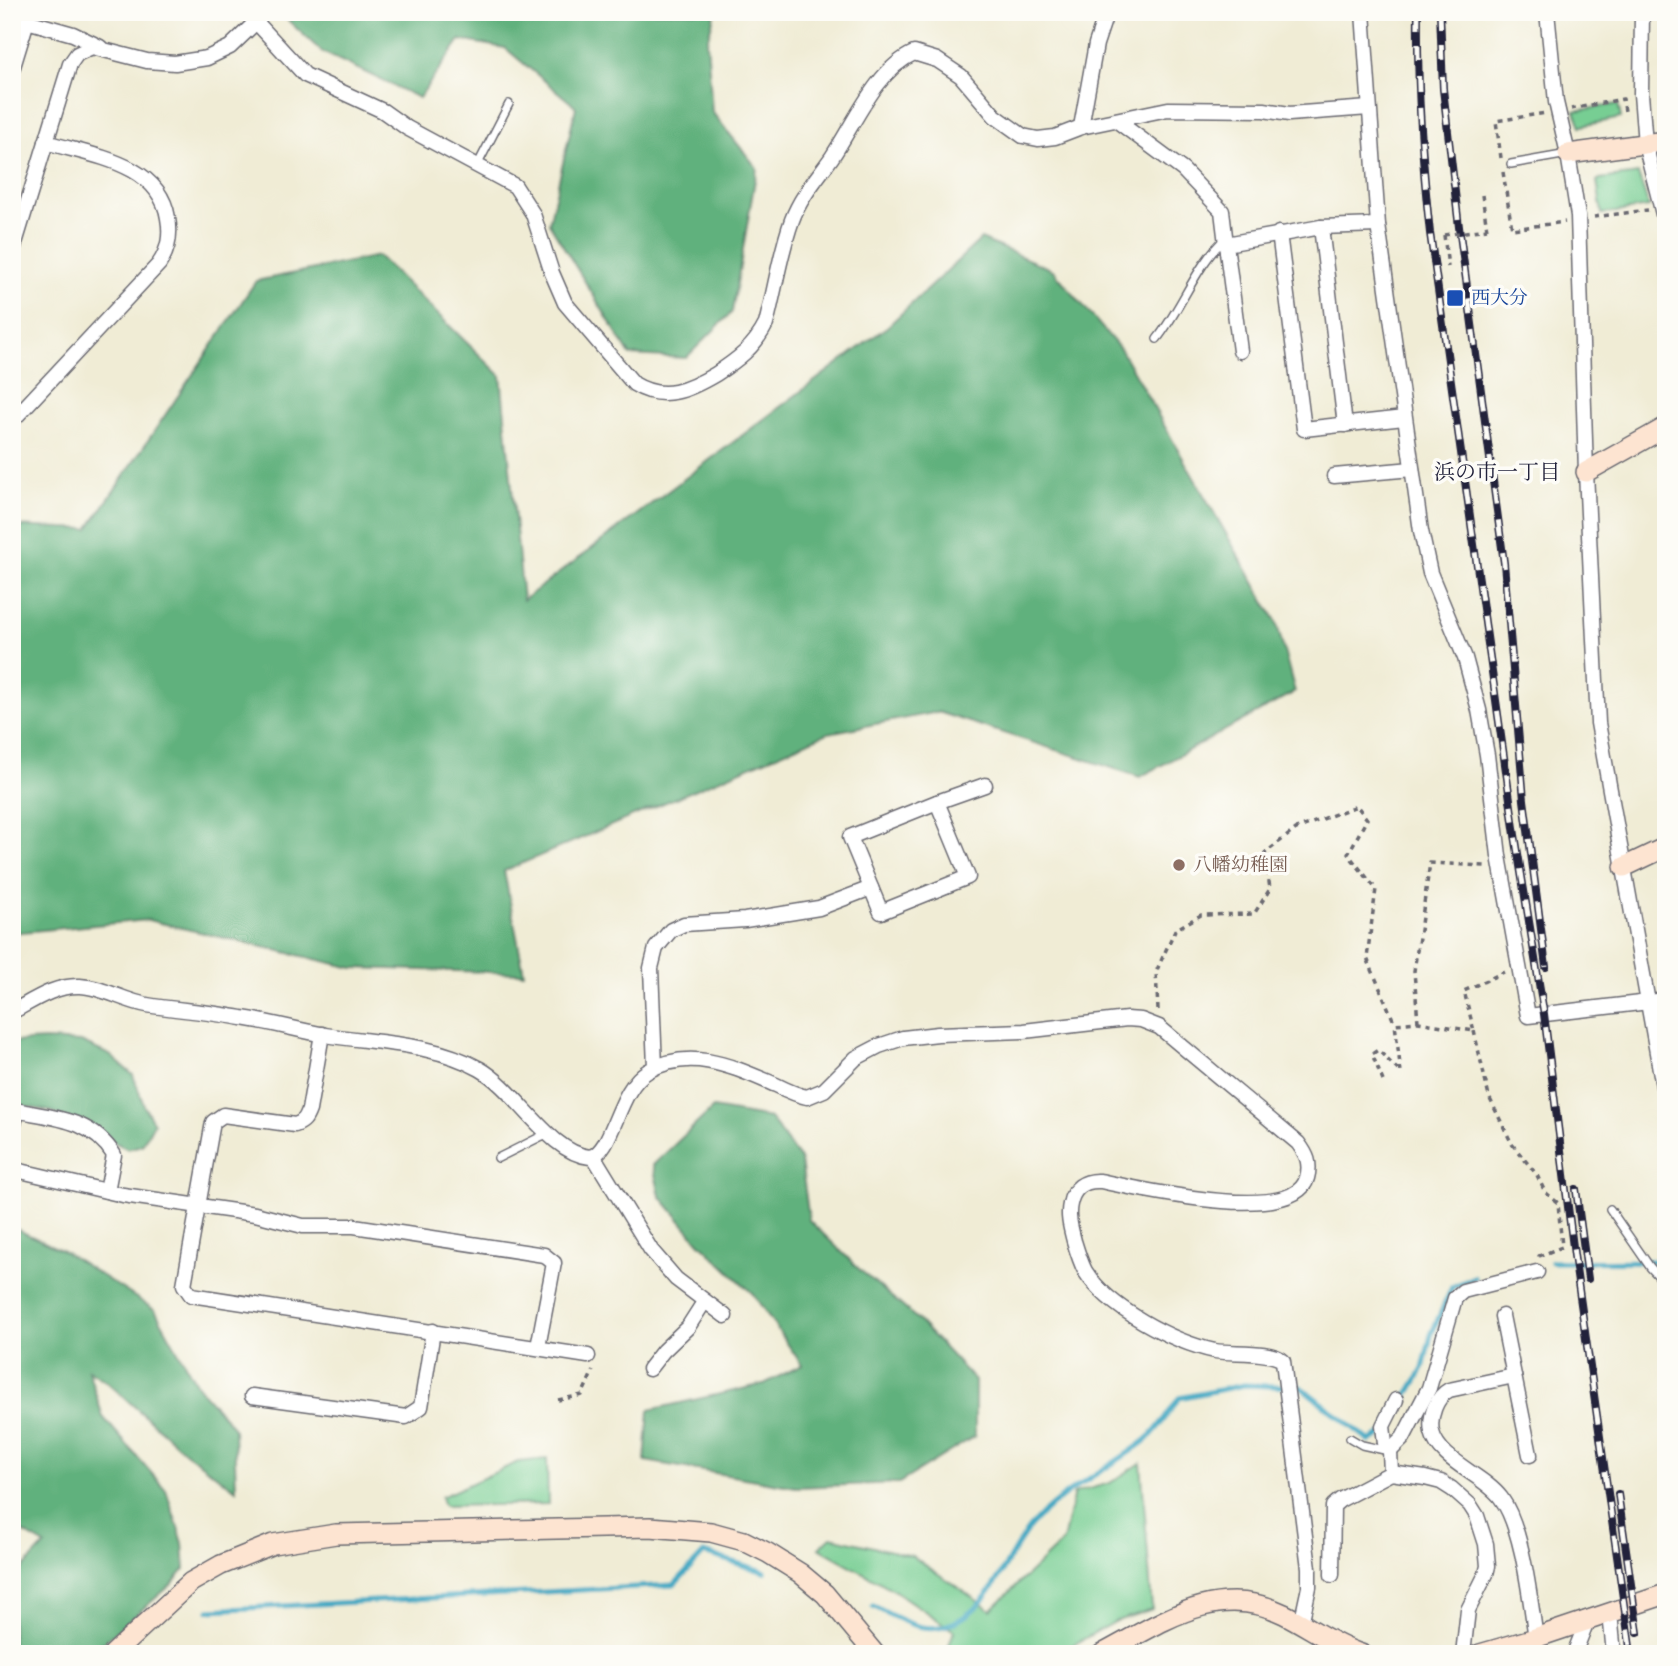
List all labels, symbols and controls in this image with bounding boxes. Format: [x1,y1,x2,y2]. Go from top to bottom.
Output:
place label: 西大分 [1471,285,1528,311]
marker: 西大分 [1445,288,1465,308]
district label: 浜の市一丁目 [1434,458,1560,486]
place label: 八幡幼稚園 [1193,852,1288,878]
marker: 八幡幼稚園 [1171,857,1187,873]

